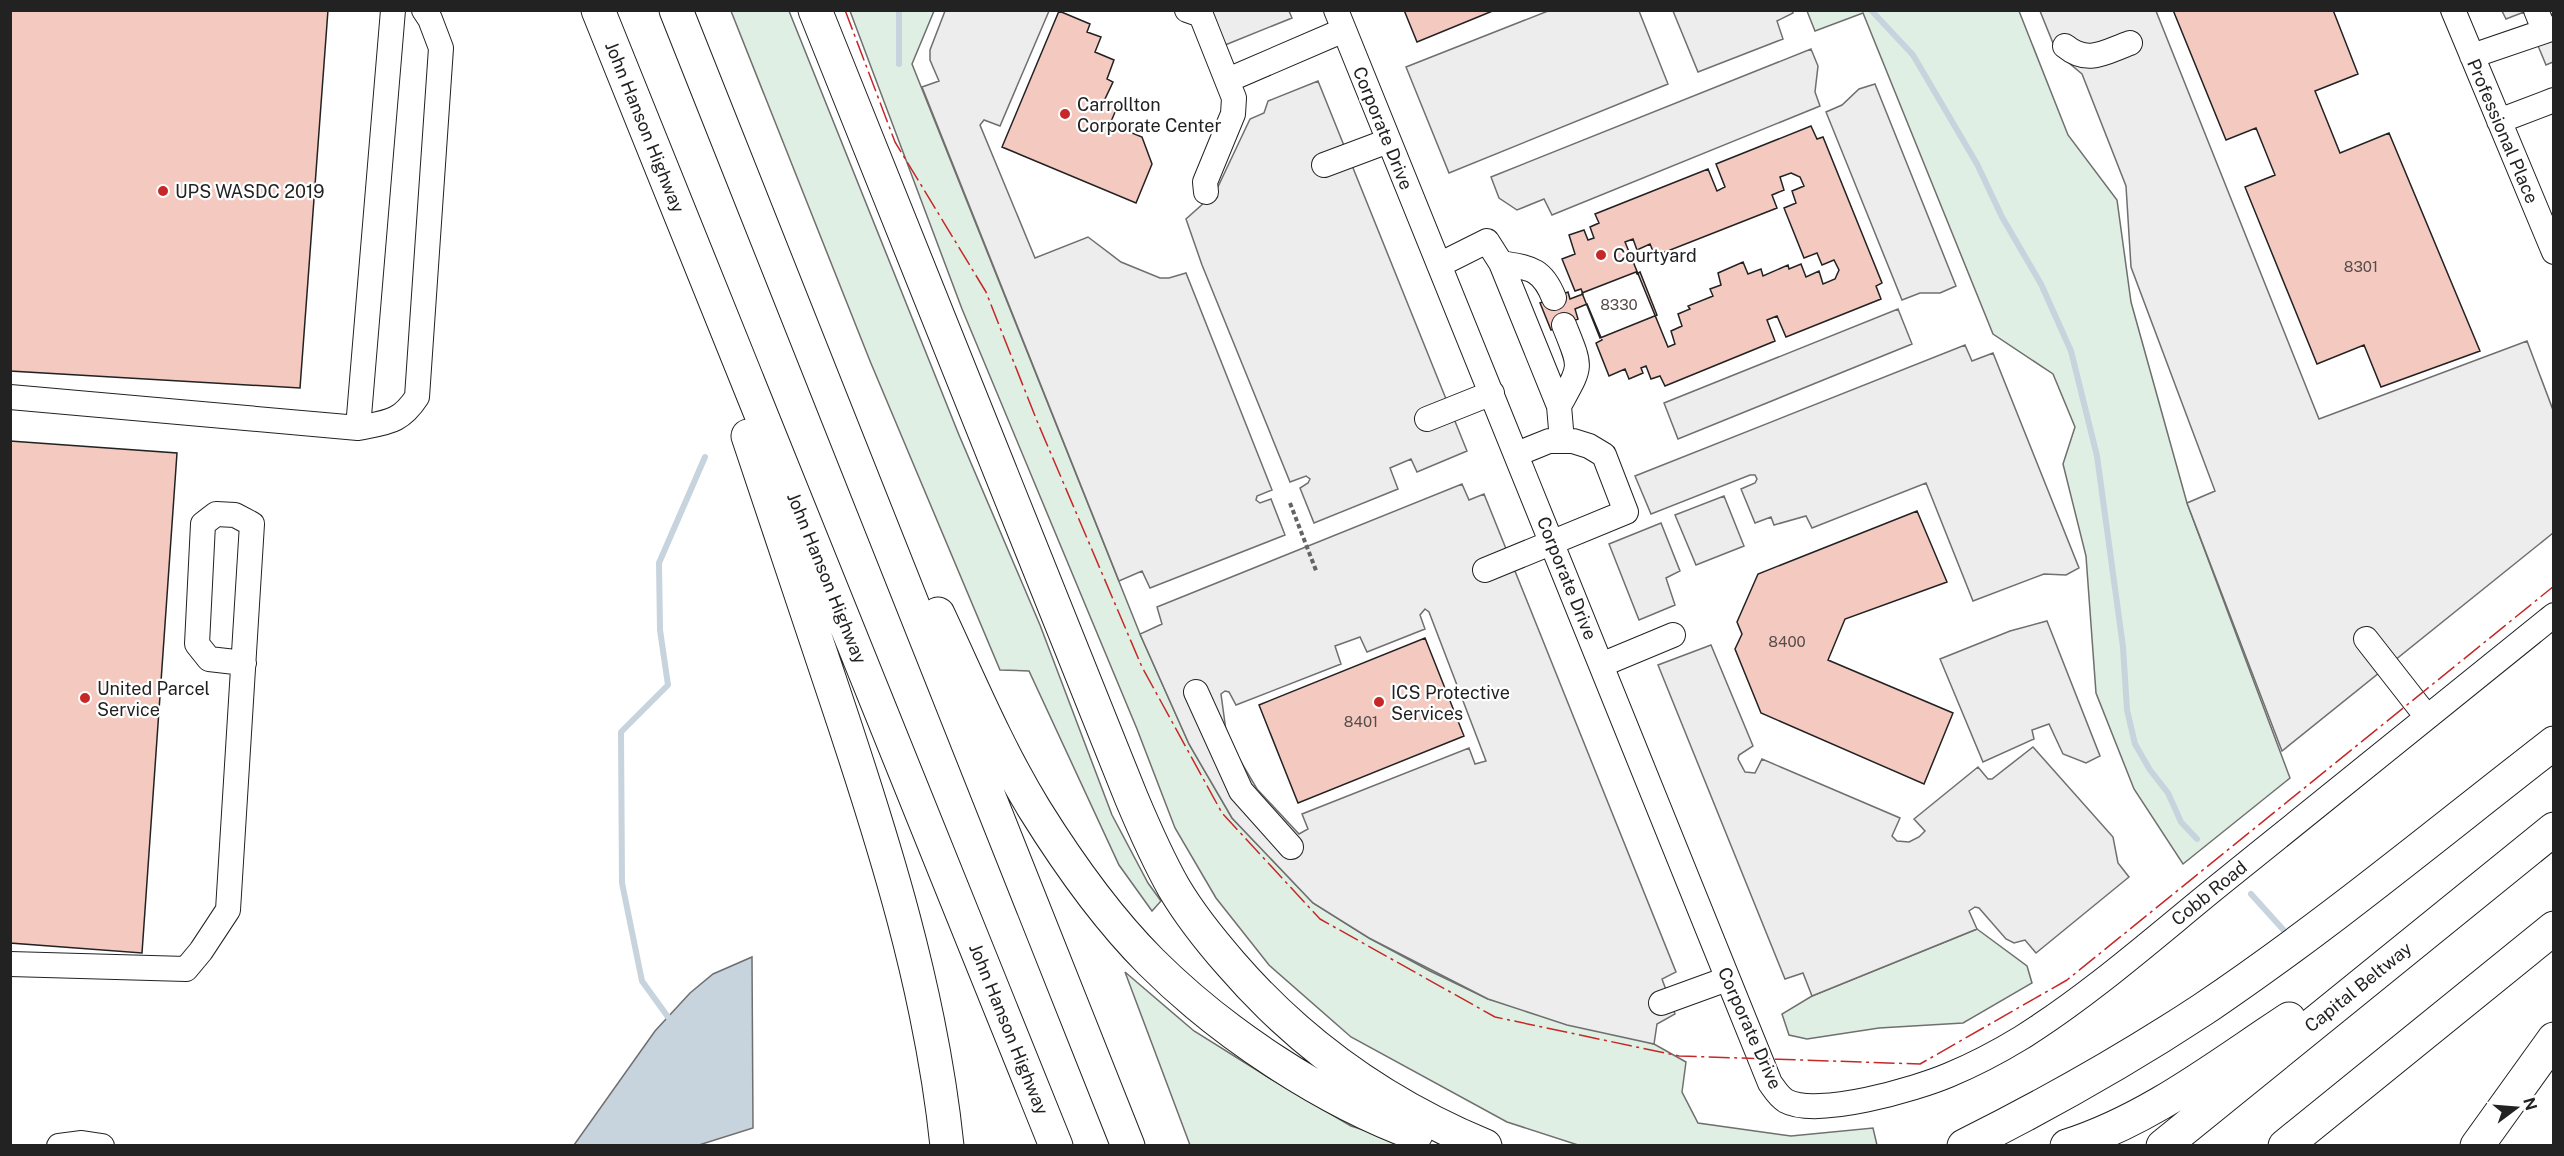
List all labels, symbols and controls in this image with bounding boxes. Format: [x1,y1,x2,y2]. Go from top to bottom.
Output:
street label: John Hanson Highway [601,38,689,216]
street label: Professional Place [2463,56,2543,206]
street label: Corporate Drive [1349,63,1417,193]
place label: Carrollton Corporate Center [1077,94,1222,136]
marker: Carrollton Corporate Center [1058,107,1072,121]
place label: UPS WASDC 2019 [175,181,324,202]
marker: UPS WASDC 2019 [156,184,170,198]
place label: Courtyard [1613,245,1697,266]
marker: Courtyard [1594,248,1608,262]
house number: 8301 [2344,258,2378,275]
house number: 8330 [1600,296,1638,313]
street label: John Hanson Highway [783,489,871,667]
street label: Corporate Drive [1533,513,1601,643]
house number: 8400 [1768,633,1806,650]
place label: United Parcel Service [97,678,210,720]
place label: ICS Protective Services [1391,682,1510,724]
marker: United Parcel Service [78,691,92,705]
marker: ICS Protective Services [1372,695,1386,709]
house number: 8401 [1344,713,1378,730]
street label: Cobb Road [2167,856,2251,930]
street label: Capital Beltway [2300,937,2416,1036]
street label: John Hanson Highway [965,940,1053,1118]
street label: Corporate Drive [1714,964,1786,1092]
north arrow [2486,1078,2546,1138]
text: N [2519,1095,2541,1113]

